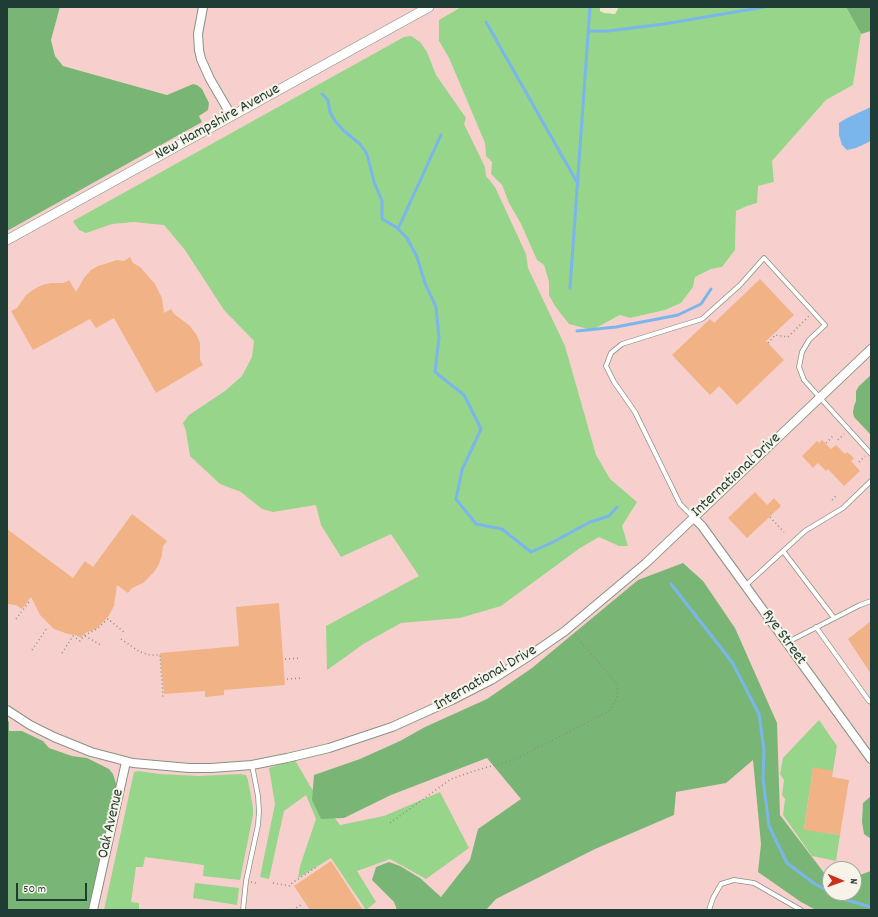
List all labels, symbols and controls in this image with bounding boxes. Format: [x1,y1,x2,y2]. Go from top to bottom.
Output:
street label: New Hampshire Avenue [152,81,284,165]
street label: International Drive [688,430,786,522]
street label: Rye Street [756,607,810,669]
street label: International Drive [431,642,541,716]
street label: Oak Avenue [95,787,129,861]
north arrow [822,861,862,901]
scale bar [18,875,89,901]
text: N [845,878,861,884]
text: 50 m [23,881,46,898]

